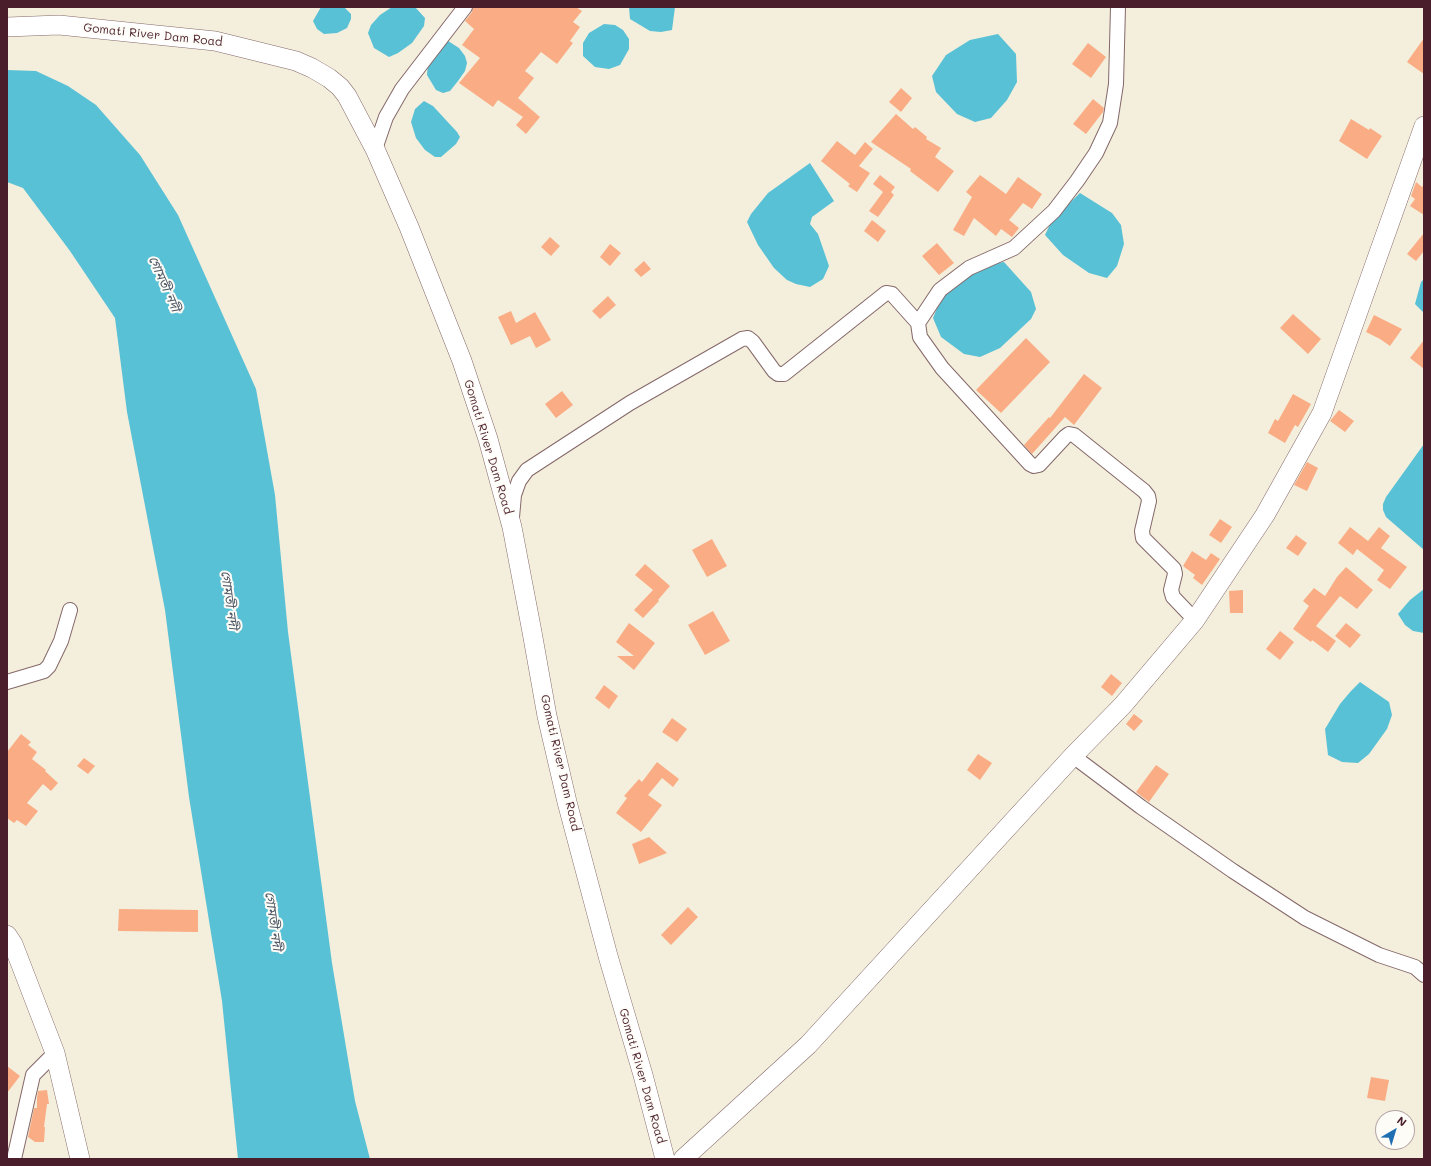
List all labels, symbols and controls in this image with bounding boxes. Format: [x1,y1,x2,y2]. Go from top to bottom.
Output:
street label: Gomati River Dam Road [83,21,223,49]
water label: গোমতী নদী [145,254,183,314]
street label: Gomati River Dam Road [461,378,515,516]
water label: গোমতী নদী [217,570,241,630]
street label: Gomati River Dam Road [537,693,583,833]
water label: গোমতী নদী [261,891,285,951]
street label: Gomati River Dam Road [616,1007,668,1145]
north arrow [1375,1110,1415,1150]
text: N [1394,1112,1410,1129]

